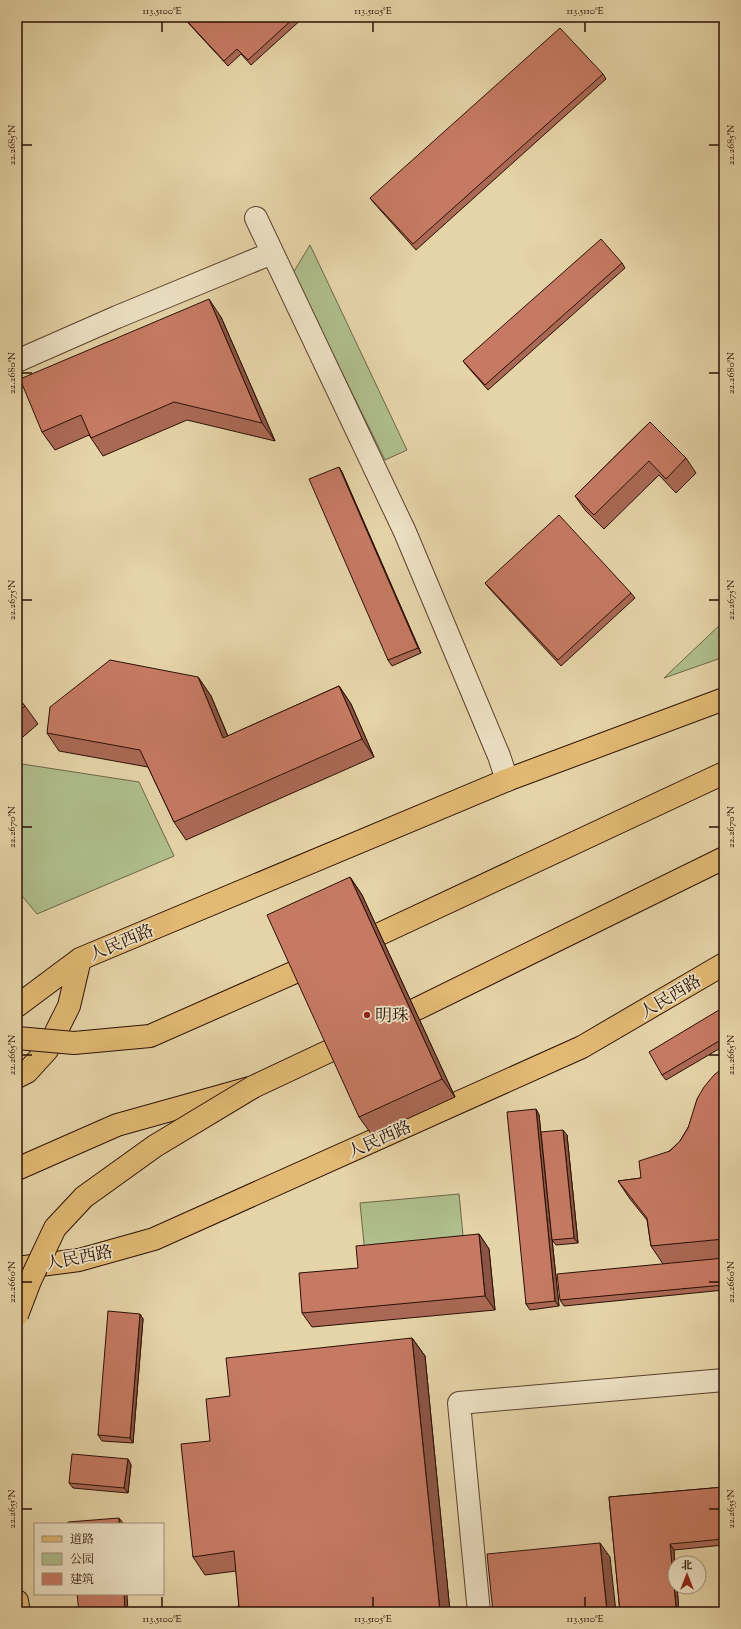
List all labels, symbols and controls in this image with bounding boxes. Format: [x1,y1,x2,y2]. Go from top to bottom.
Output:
text: 113.5100°E [142,4,182,19]
text: 113.5105°E [354,4,392,19]
text: 113.5110°E [566,4,604,19]
text: 22.2685°N [5,125,20,165]
text: 22.2685°N [724,125,739,165]
text: 22.2680°N [5,352,20,394]
text: 22.2680°N [724,352,739,394]
text: 22.2675°N [5,580,20,620]
text: 22.2675°N [724,580,739,620]
text: 22.2670°N [5,806,20,848]
text: 22.2670°N [724,806,739,848]
street label: 人民西路 [86,920,158,968]
street label: 人民西路 [636,970,706,1026]
place label: 明珠 [375,1005,409,1029]
marker: 明珠 [362,1010,372,1020]
text: 22.2665°N [5,1035,20,1075]
text: 22.2665°N [724,1035,739,1075]
street label: 人民西路 [344,1116,416,1166]
street label: 人民西路 [44,1241,115,1277]
text: 22.2660°N [5,1261,20,1303]
text: 22.2660°N [724,1261,739,1303]
text: 22.2655°N [5,1489,20,1529]
text: 22.2655°N [724,1489,739,1529]
legend [34,1523,164,1595]
text: 道路 [70,1531,94,1549]
text: 公园 [70,1551,94,1569]
north arrow [667,1555,707,1595]
text: 北 [682,1558,693,1574]
text: 建筑 [70,1571,94,1589]
text: 113.5100°E [142,1612,182,1627]
text: 113.5105°E [354,1612,392,1627]
text: 113.5110°E [566,1612,604,1627]

